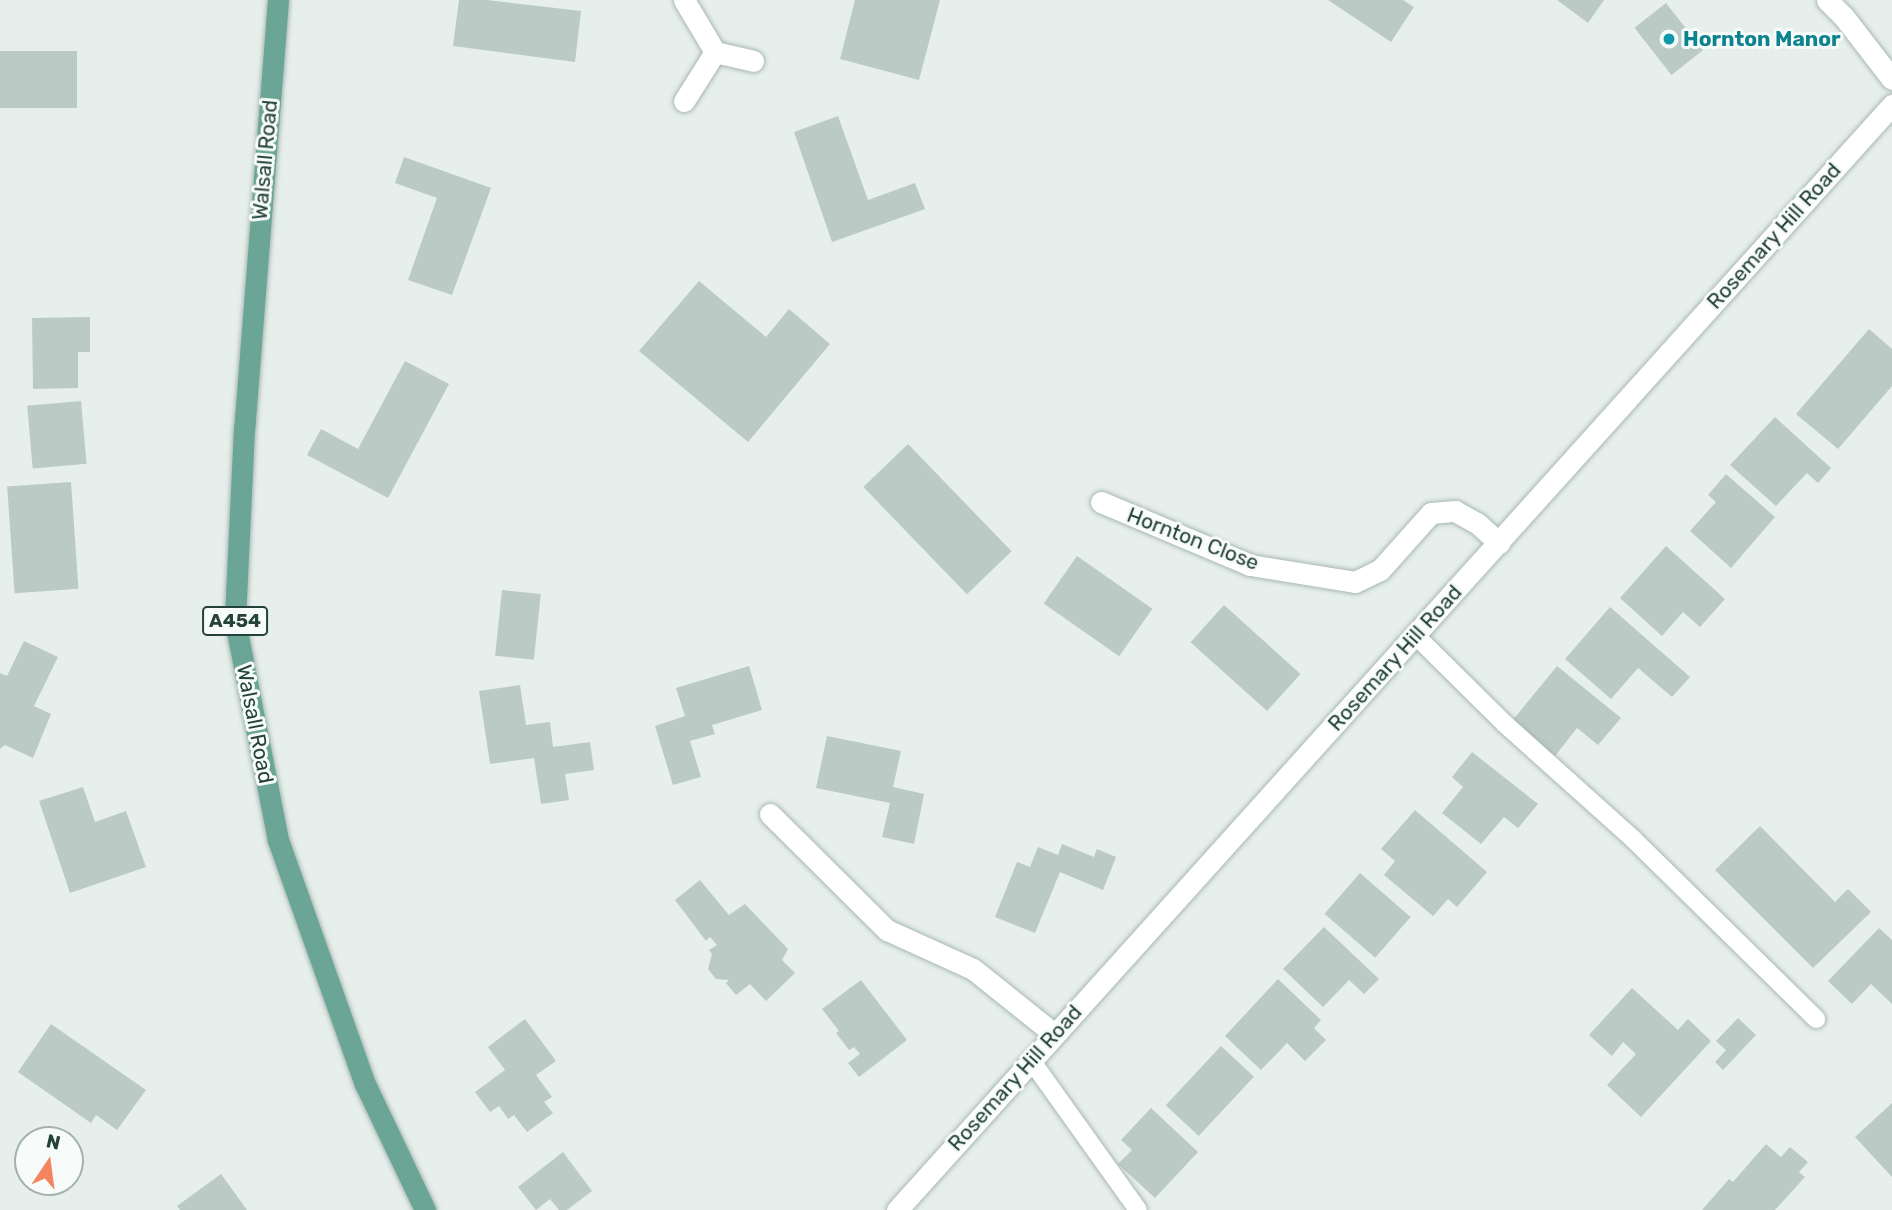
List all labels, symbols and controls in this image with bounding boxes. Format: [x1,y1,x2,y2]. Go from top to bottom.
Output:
place label: Hornton Manor [1683,26,1841,52]
marker: Hornton Manor [1661,31,1677,47]
street label: Walsall Road [247,99,283,221]
street label: Rosemary Hill Road [1702,158,1846,314]
street label: Hornton Close [1123,502,1263,576]
street label: Rosemary Hill Road [1323,580,1467,736]
road number: A454 [202,606,268,636]
street label: Walsall Road [231,662,279,786]
street label: Rosemary Hill Road [943,1000,1087,1156]
north arrow [14,1126,84,1196]
text: N [44,1129,63,1155]

